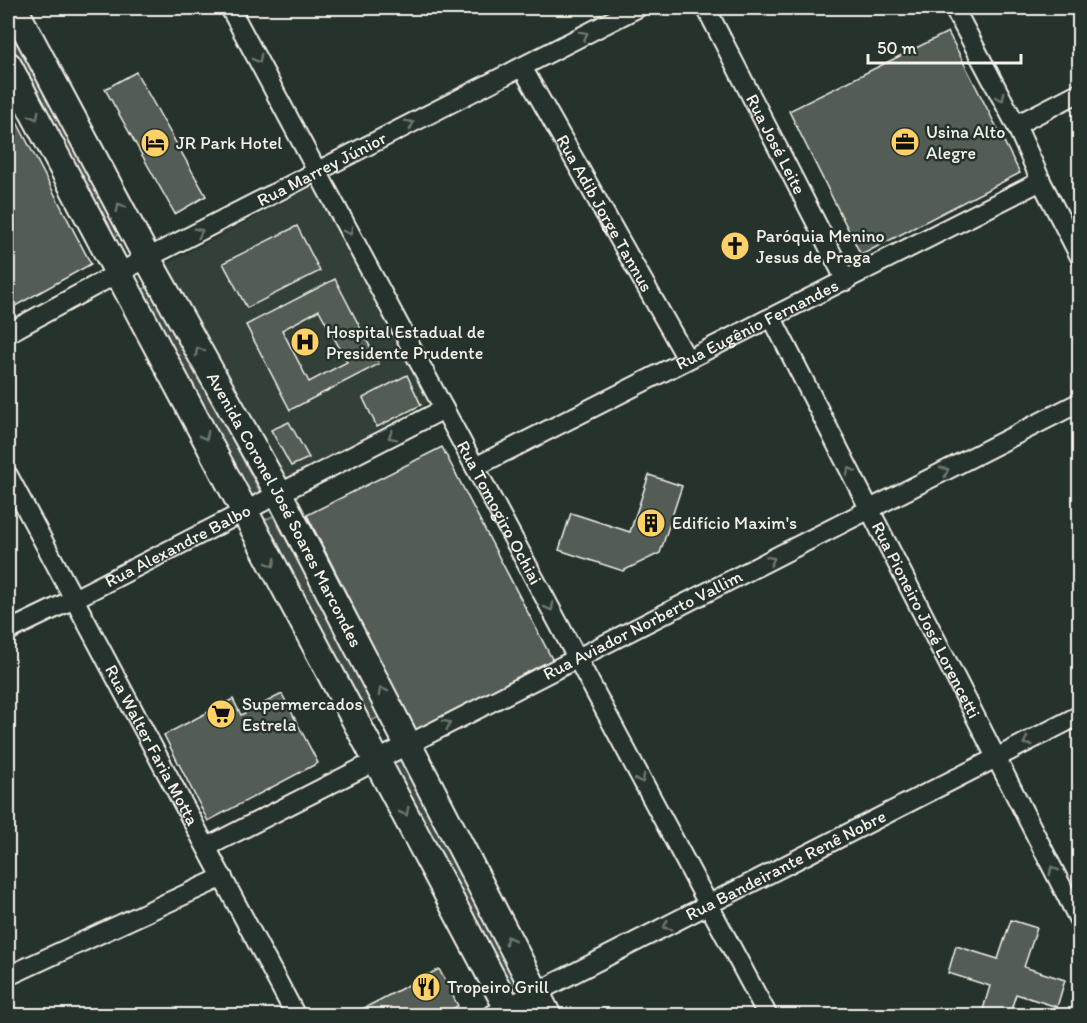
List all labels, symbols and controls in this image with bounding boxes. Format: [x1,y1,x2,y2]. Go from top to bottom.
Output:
scale bar [868,27,1021,65]
one-way arrow [577,31,588,42]
text: 50 m [877,37,917,59]
one-way arrow [250,53,262,64]
street label: Rua José Leite [741,90,811,198]
one-way arrow [994,90,1005,101]
one-way arrow [28,110,39,121]
one-way arrow [404,120,415,131]
place label: Usina Alto Alegre [926,121,1005,164]
office icon: Usina Alto Alegre [889,126,921,158]
hotel icon: JR Park Hotel [139,127,171,159]
street label: Rua Marrey Júnior [253,127,390,211]
street label: Rua Adib Jorge Tannus [551,131,658,296]
place label: JR Park Hotel [176,132,282,154]
one-way arrow [116,202,127,213]
one-way arrow [342,225,353,235]
place label: Paróquia Menino Jesus de Praga [756,225,885,268]
one-way arrow [193,227,204,239]
church icon: Paróquia Menino Jesus de Praga [719,230,751,262]
street label: Rua Eugênio Fernandes [672,274,842,375]
place label: Hospital Estadual de Presidente Prudente [326,321,485,364]
hospital icon: Hospital Estadual de Presidente Prudente [289,326,321,358]
one-way arrow [195,347,206,357]
street label: Avenida Coronel José Soares Marcondes [202,368,367,651]
one-way arrow [387,428,398,440]
one-way arrow [198,430,209,440]
street label: Rua Tomogiro Ochiai [452,437,547,588]
one-way arrow [846,467,858,478]
one-way arrow [939,467,949,478]
street label: Rua Alexandre Balbo [101,499,255,592]
building icon: Edifício Maxim's [635,507,667,539]
place label: Edifício Maxim's [672,512,797,534]
street label: Rua Pioneiro José Lorencetti [867,518,985,722]
one-way arrow [765,555,776,567]
one-way arrow [265,557,276,567]
street label: Rua Aviador Norberto Vallim [539,565,746,685]
one-way arrow [543,601,554,611]
street label: Rua Walter Faria Motta [100,661,204,830]
one-way arrow [378,687,389,698]
place label: Supermercados Estrela [242,693,362,736]
supermarket icon: Supermercados Estrela [205,698,237,730]
one-way arrow [441,719,452,731]
one-way arrow [1023,735,1034,746]
one-way arrow [634,773,646,784]
street label: Rua Bandeirante Renê Nobre [682,805,890,925]
one-way arrow [397,806,409,817]
one-way arrow [1049,865,1060,876]
one-way arrow [662,919,673,930]
one-way arrow [505,936,516,947]
restaurant icon: Tropeiro Grill [410,971,442,1003]
place label: Tropeiro Grill [447,976,549,998]

